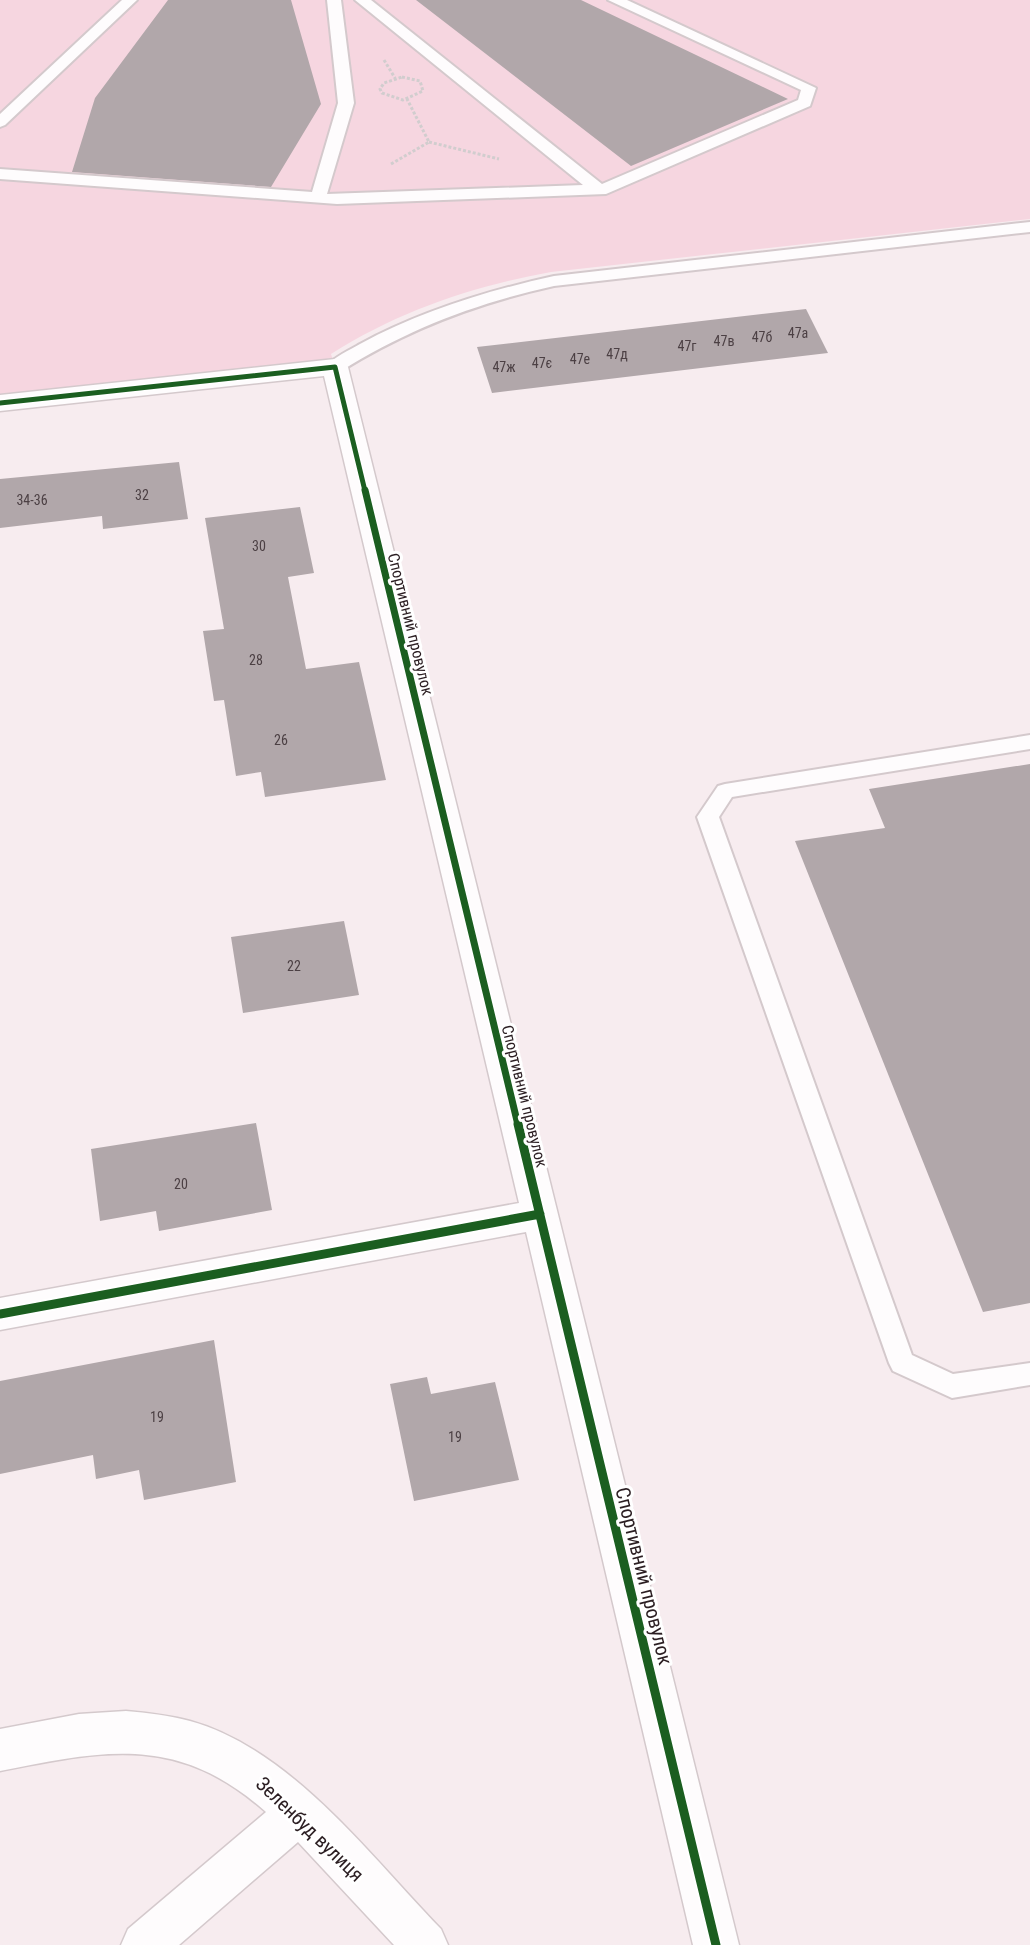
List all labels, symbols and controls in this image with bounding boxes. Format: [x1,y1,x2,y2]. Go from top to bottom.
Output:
house number: 47а [788,325,808,341]
house number: 47б [752,329,773,345]
house number: 47в [714,333,734,349]
house number: 47г [677,338,697,354]
house number: 47д [606,346,628,362]
house number: 47е [570,351,591,367]
house number: 47є [532,355,553,371]
house number: 47ж [492,359,516,375]
house number: 32 [135,487,149,503]
house number: 34-36 [16,492,48,508]
house number: 30 [252,538,266,554]
street label: Спортивний провулок [384,551,437,698]
house number: 28 [249,652,263,668]
house number: 26 [274,732,288,748]
house number: 22 [287,958,301,974]
street label: Спортивний провулок [498,1023,551,1170]
house number: 20 [174,1176,188,1192]
house number: 19 [150,1409,164,1425]
house number: 19 [448,1429,462,1445]
street label: Спортивний провулок [610,1485,678,1668]
street label: Зеленбуд вулиця [251,1771,369,1887]

